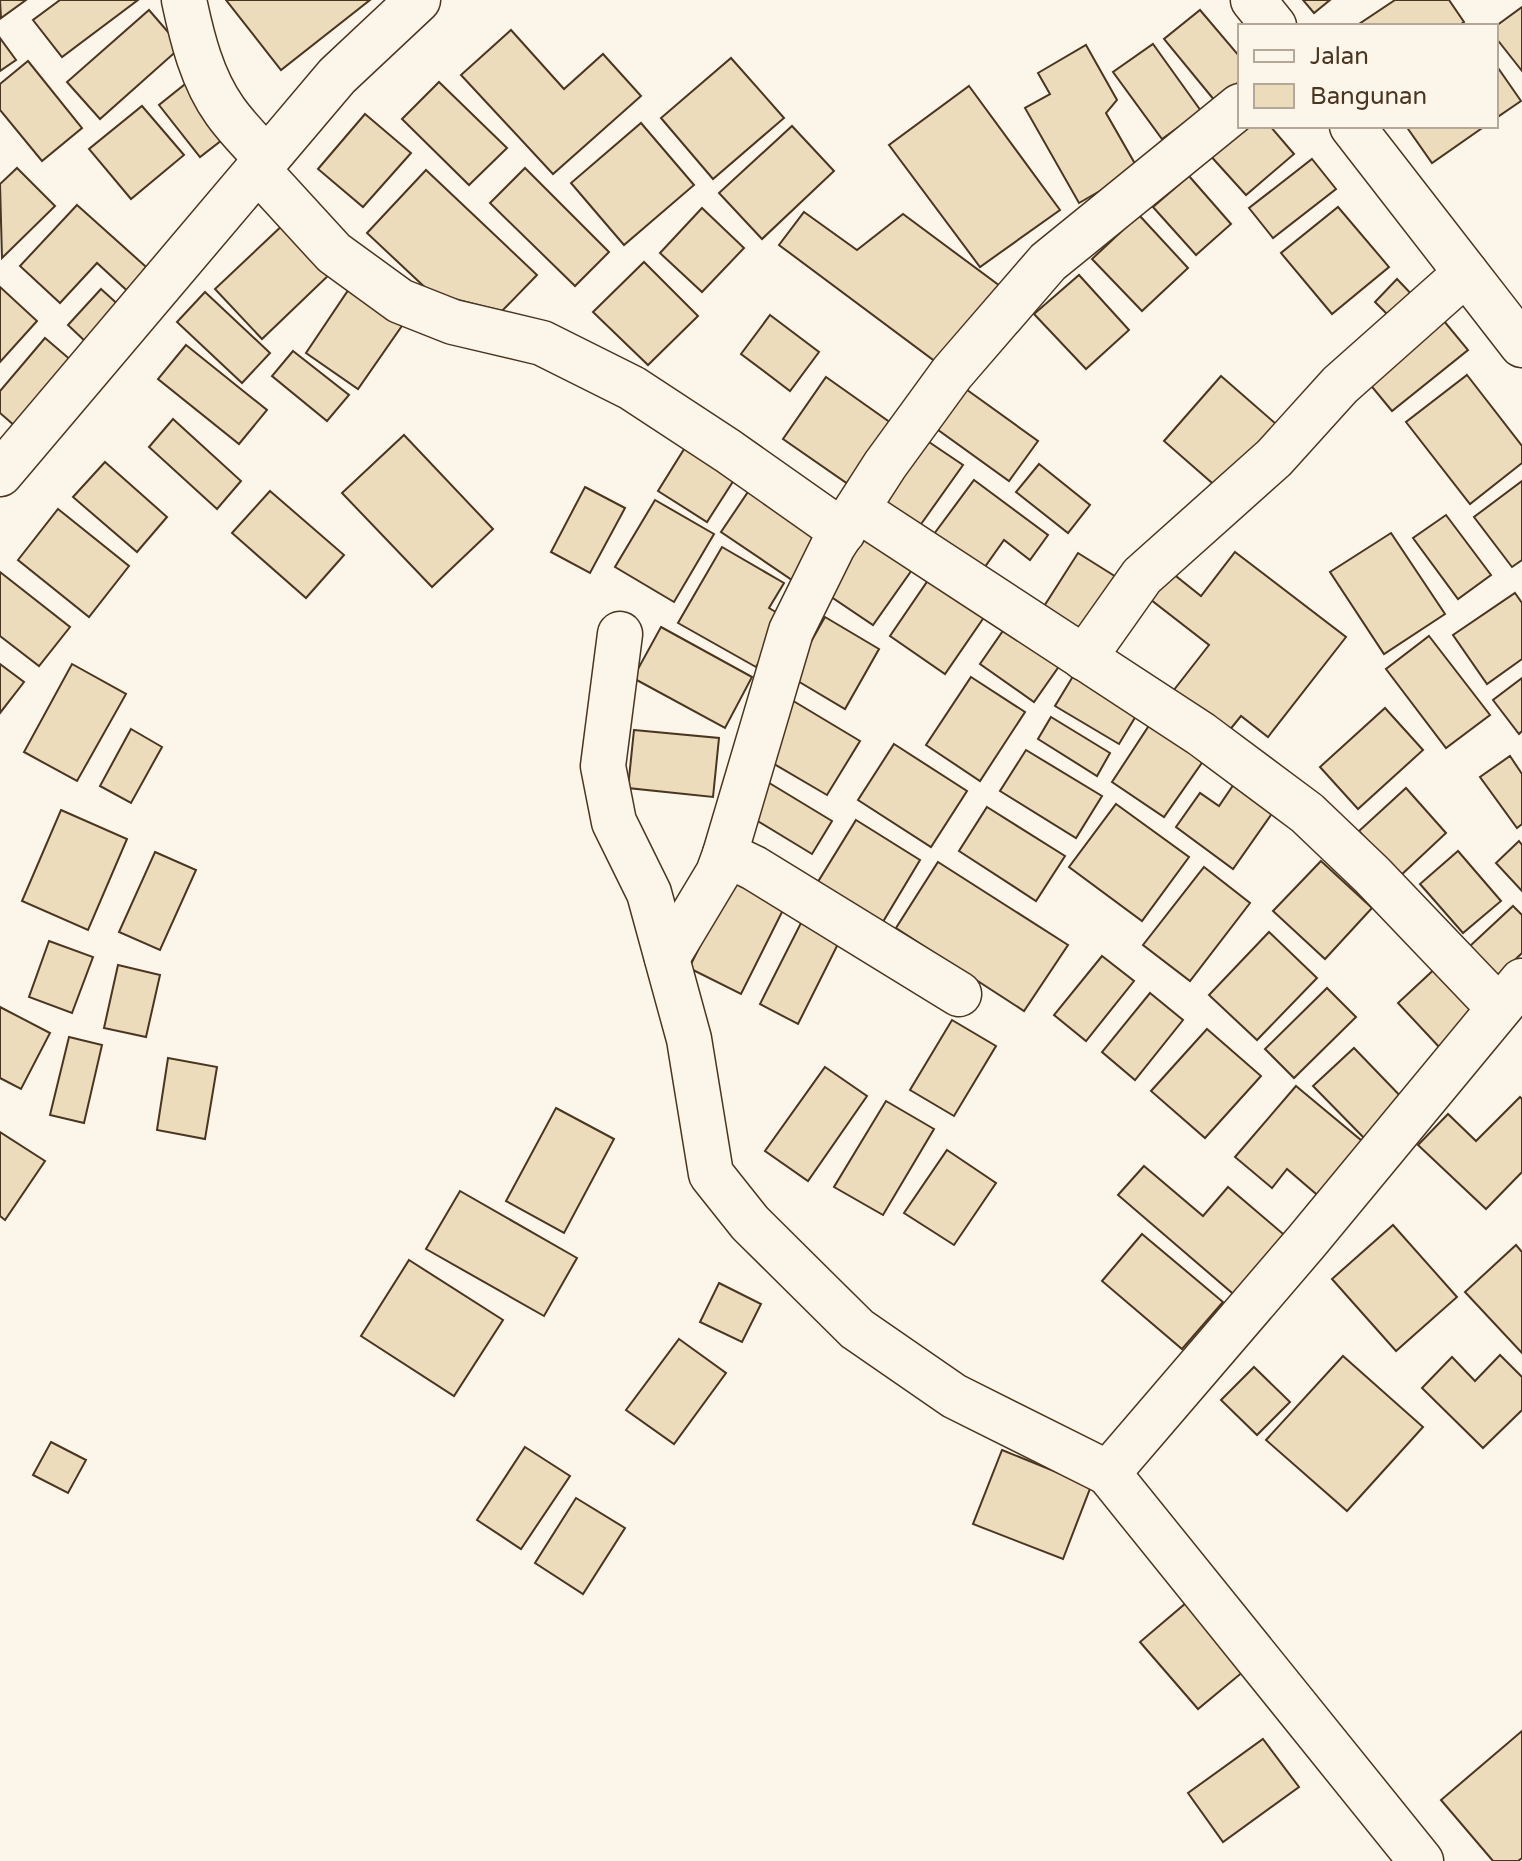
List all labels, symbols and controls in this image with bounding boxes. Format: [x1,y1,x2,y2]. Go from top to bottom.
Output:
legend [1238,24,1498,128]
text: Jalan [1310,42,1369,71]
text: Bangunan [1310,82,1427,111]

